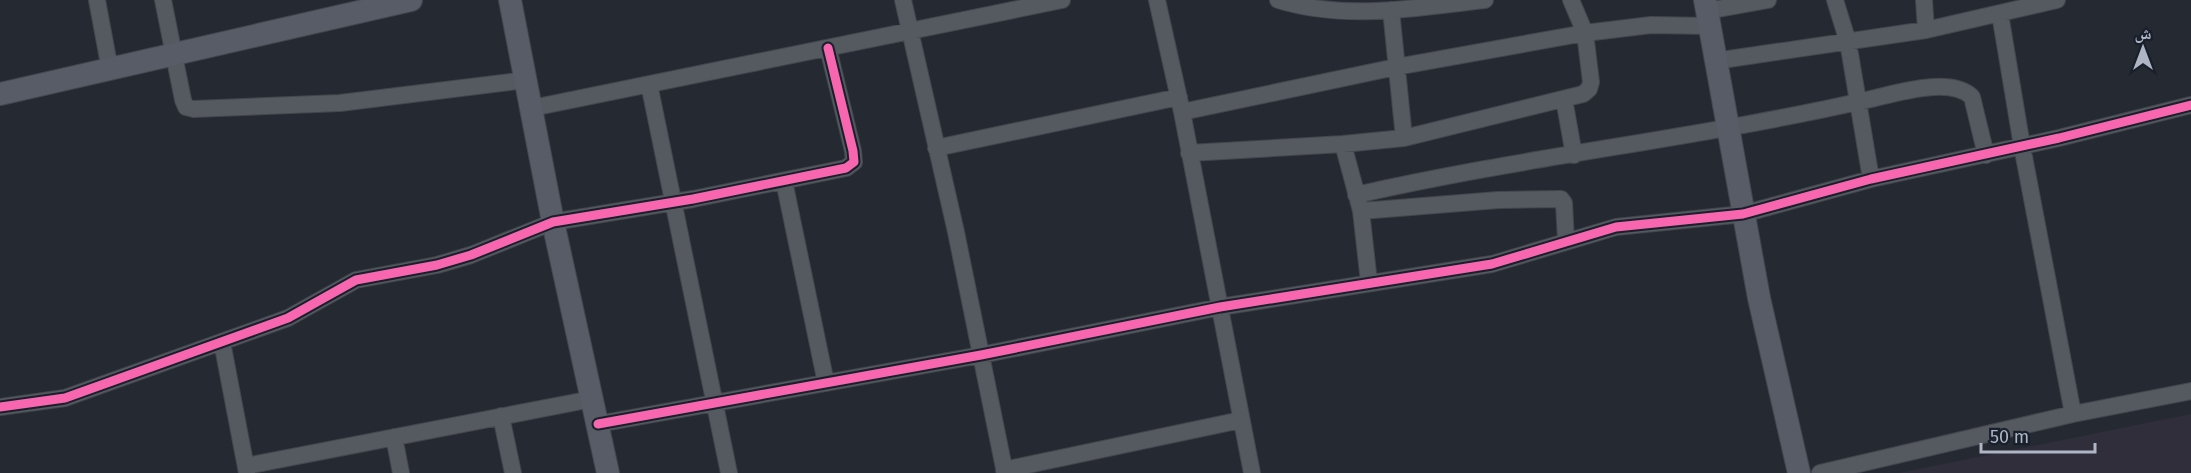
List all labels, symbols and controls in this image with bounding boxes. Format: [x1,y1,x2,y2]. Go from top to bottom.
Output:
north arrow [2113,18,2173,78]
text: ش [2135,24,2152,43]
scale bar [1981,416,2095,454]
text: 50 m [1990,426,2029,448]

